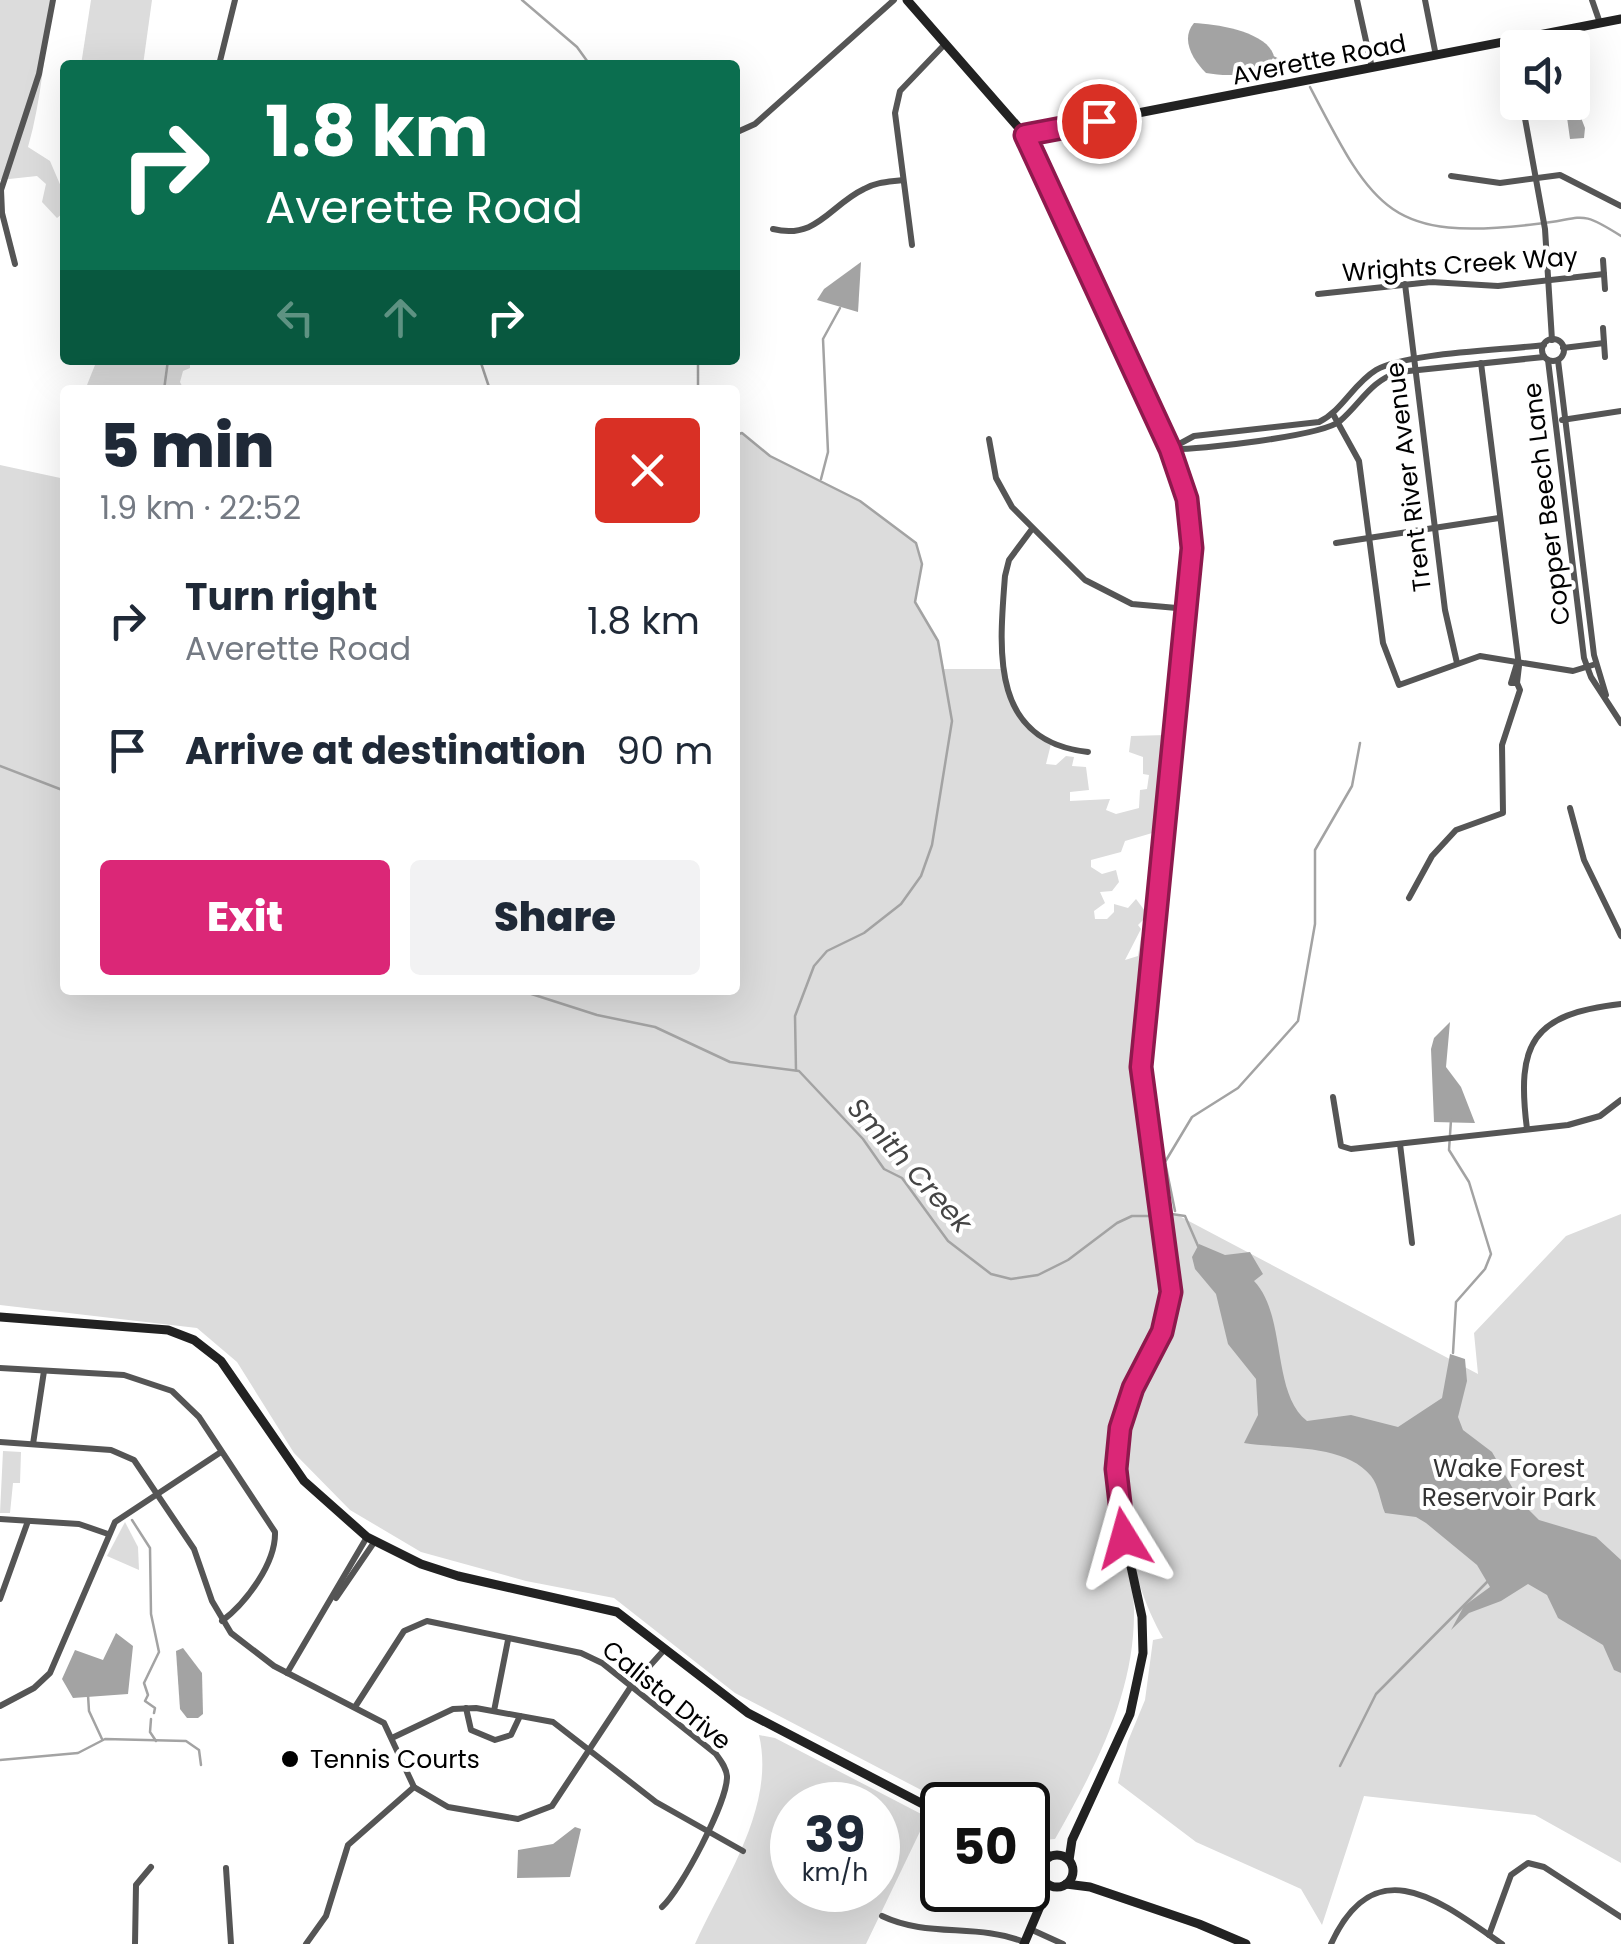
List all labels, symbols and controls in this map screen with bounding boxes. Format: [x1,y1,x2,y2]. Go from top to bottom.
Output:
street label: Averette Road [1229,25,1409,94]
map controls [1500,30,1590,120]
button: sound [1500,30,1590,120]
pin [1057,79,1142,164]
text: 1.8 km [265,82,489,181]
icon: arrive [1072,94,1127,149]
icon: right [100,100,230,230]
text: Averette Road [265,176,583,239]
street label: Wrights Creek Way [1341,239,1579,290]
icon: left [268,290,323,345]
icon: ahead [373,290,428,345]
icon: right [478,290,533,345]
street label: Trent River Avenue [1377,360,1440,594]
street label: Copper Beech Lane [1514,381,1579,627]
text: 5 min [100,404,274,488]
button: close [595,418,700,523]
text: 1.9 km · 22:52 [100,485,301,530]
text: Turn right [185,570,377,623]
icon: right [100,593,155,648]
text: 1.8 km [587,594,700,647]
text: Averette Road [185,626,411,671]
icon: arrive [100,723,155,778]
text: Arrive at destination [185,724,586,777]
text: 90 m [616,724,713,777]
button: Exit [100,860,390,975]
button: Share [410,860,700,975]
water label: Smith Creek [838,1089,982,1243]
park label: Wake Forest Reservoir Park [1422,1451,1596,1515]
position arrow [1072,1486,1176,1590]
street label: Calista Drive [595,1632,739,1758]
place label: Tennis Courts [310,1742,480,1777]
marker: Tennis Courts [279,1748,301,1770]
speed limit sign: 50 [920,1782,1050,1912]
text: 39 [805,1799,866,1870]
text: km/h [802,1855,868,1890]

